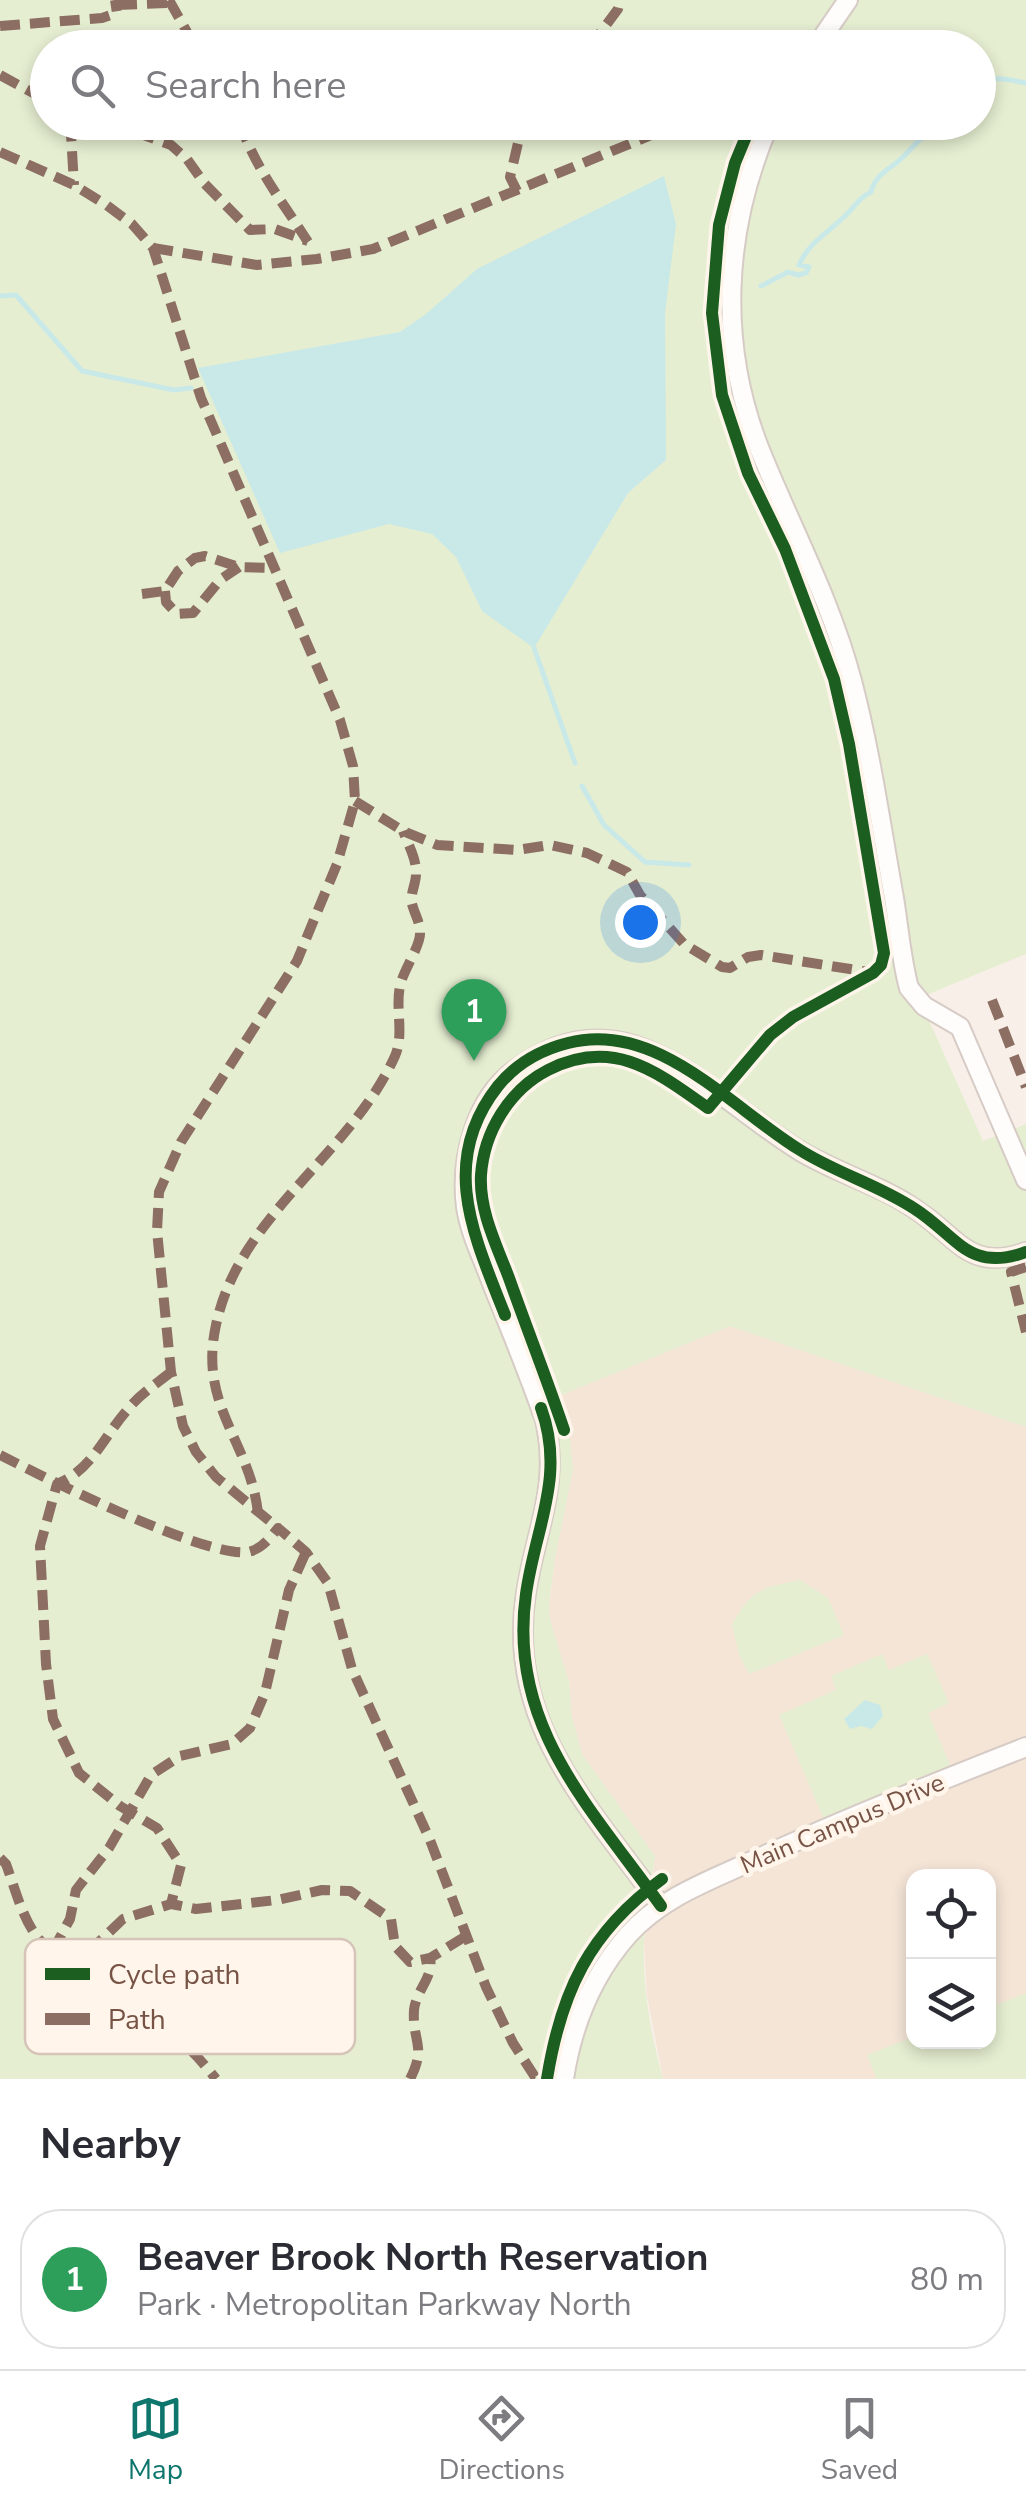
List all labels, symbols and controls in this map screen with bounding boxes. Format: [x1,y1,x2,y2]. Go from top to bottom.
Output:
search box [30,30,996,140]
icon: search [65,58,120,113]
text: Search here [145,60,346,111]
your location [615,897,666,948]
pin: 1 [442,978,506,1061]
street label: Main Campus Drive [735,1766,950,1882]
map controls [906,1869,996,2049]
button: locate [906,1869,996,1959]
legend [25,1939,355,2054]
text: Cycle path [108,1956,240,1994]
button: layers [906,1959,996,2049]
text: Path [108,2001,166,2039]
text: Nearby [40,2116,181,2173]
text: Beaver Brook North Reservation [137,2232,708,2283]
text: 1 [65,2258,84,2301]
text: 80 m [910,2258,984,2301]
text: Park · Metropolitan Parkway North [137,2283,632,2326]
tab: Map [128,2391,183,2489]
tab: Directions [439,2391,565,2489]
tab: Saved [821,2391,898,2489]

